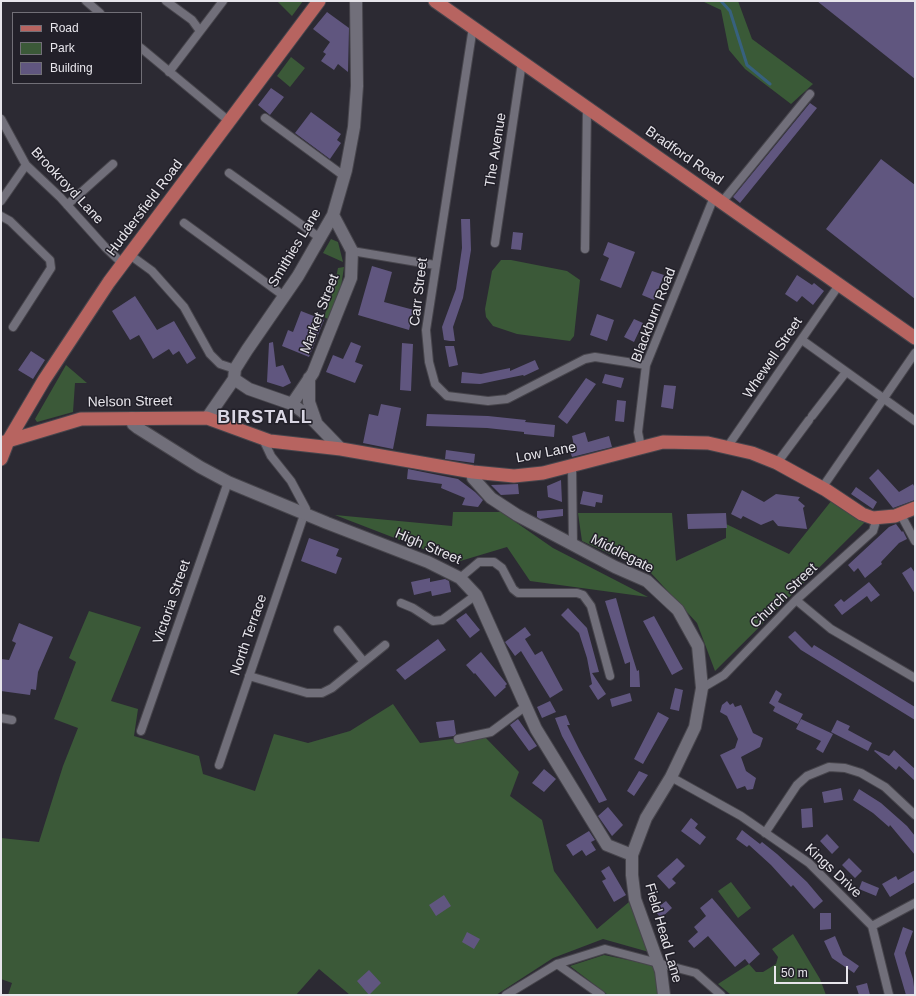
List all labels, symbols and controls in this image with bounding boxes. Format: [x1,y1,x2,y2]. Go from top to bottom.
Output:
legend [12,12,142,84]
text: Road [50,21,79,35]
text: Park [50,41,75,55]
text: Building [50,61,93,75]
street label: The Avenue [482,112,510,188]
street label: Bradford Road [642,123,726,189]
street label: Brookroyd Lane [27,144,107,228]
street label: Huddersfield Road [103,157,187,259]
street label: Smithies Lane [265,206,325,290]
street label: Carr Street [406,257,432,327]
street label: Blackburn Road [628,265,680,365]
street label: Market Street [297,272,343,356]
street label: Whewell Street [740,314,806,402]
street label: Nelson Street [87,393,173,411]
district label: BIRSTALL [217,407,313,429]
street label: Low Lane [515,439,577,467]
street label: High Street [392,526,464,568]
street label: Middlegate [588,531,656,577]
street label: Victoria Street [150,558,194,646]
street label: Church Street [747,560,821,632]
street label: North Terrace [227,592,271,678]
street label: Kings Drive [801,840,865,902]
street label: Field Head Lane [641,881,685,985]
scale bar [776,958,850,984]
text: 50 m [781,966,808,980]

